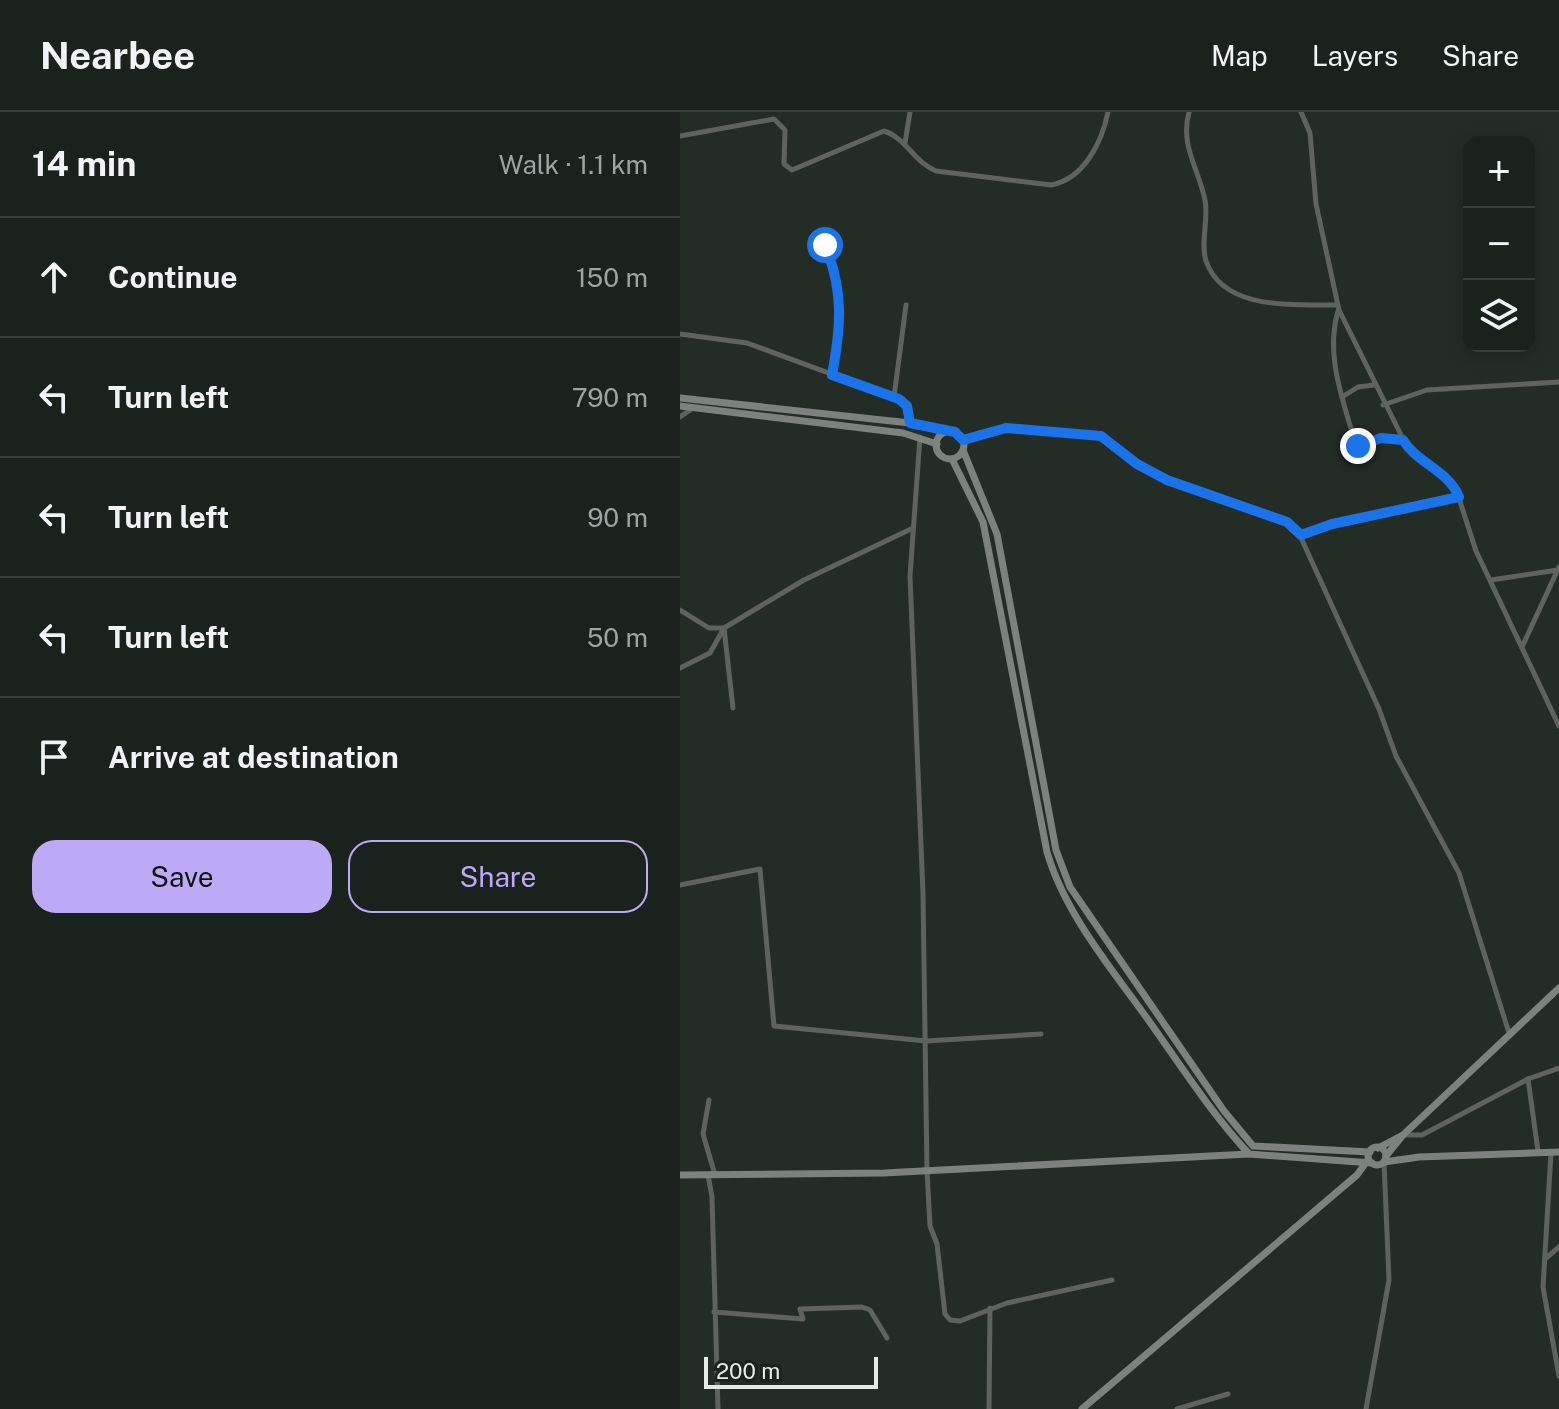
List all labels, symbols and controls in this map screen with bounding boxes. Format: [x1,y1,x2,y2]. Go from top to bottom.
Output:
text: Nearbee [40,33,195,78]
text: Map [1211,39,1268,72]
text: Layers [1312,39,1398,72]
text: Share [1442,39,1519,72]
map controls [1463,136,1535,352]
button: + [1463,136,1535,208]
text: 14 min [32,144,136,184]
text: Walk · 1.1 km [499,149,648,180]
button: − [1463,208,1535,280]
route start [807,227,843,263]
icon: ahead [32,255,76,299]
text: Continue [108,259,238,295]
text: 150 m [576,262,648,293]
button: layers [1463,280,1535,352]
icon: left [32,375,76,419]
text: Turn left [108,379,229,415]
text: 790 m [572,382,648,413]
route end [1340,428,1376,464]
icon: left [32,495,76,539]
text: Turn left [108,499,229,535]
text: 90 m [587,502,648,533]
icon: left [32,615,76,659]
text: Turn left [108,619,229,655]
text: 50 m [587,622,648,653]
icon: arrive [32,735,76,779]
text: Arrive at destination [108,739,399,775]
button: Save [32,840,332,913]
button: Share [348,840,648,913]
scale bar [704,1353,878,1389]
text: 200 m [716,1358,780,1384]

